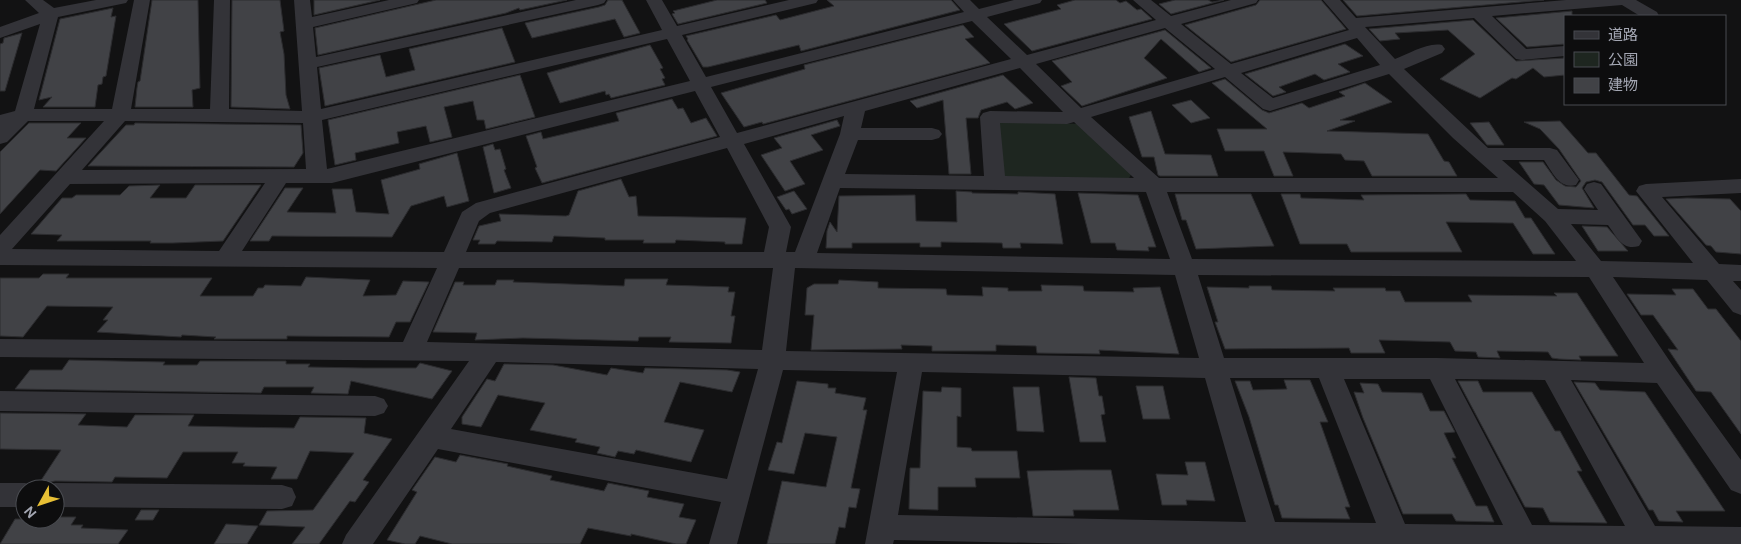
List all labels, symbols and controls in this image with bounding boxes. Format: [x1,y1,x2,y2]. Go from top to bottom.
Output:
legend [1564,15,1726,105]
text: 道路 [1608,25,1638,45]
text: 公園 [1608,50,1638,70]
text: 建物 [1608,75,1638,95]
north arrow [15,479,65,529]
text: N [20,503,40,522]

